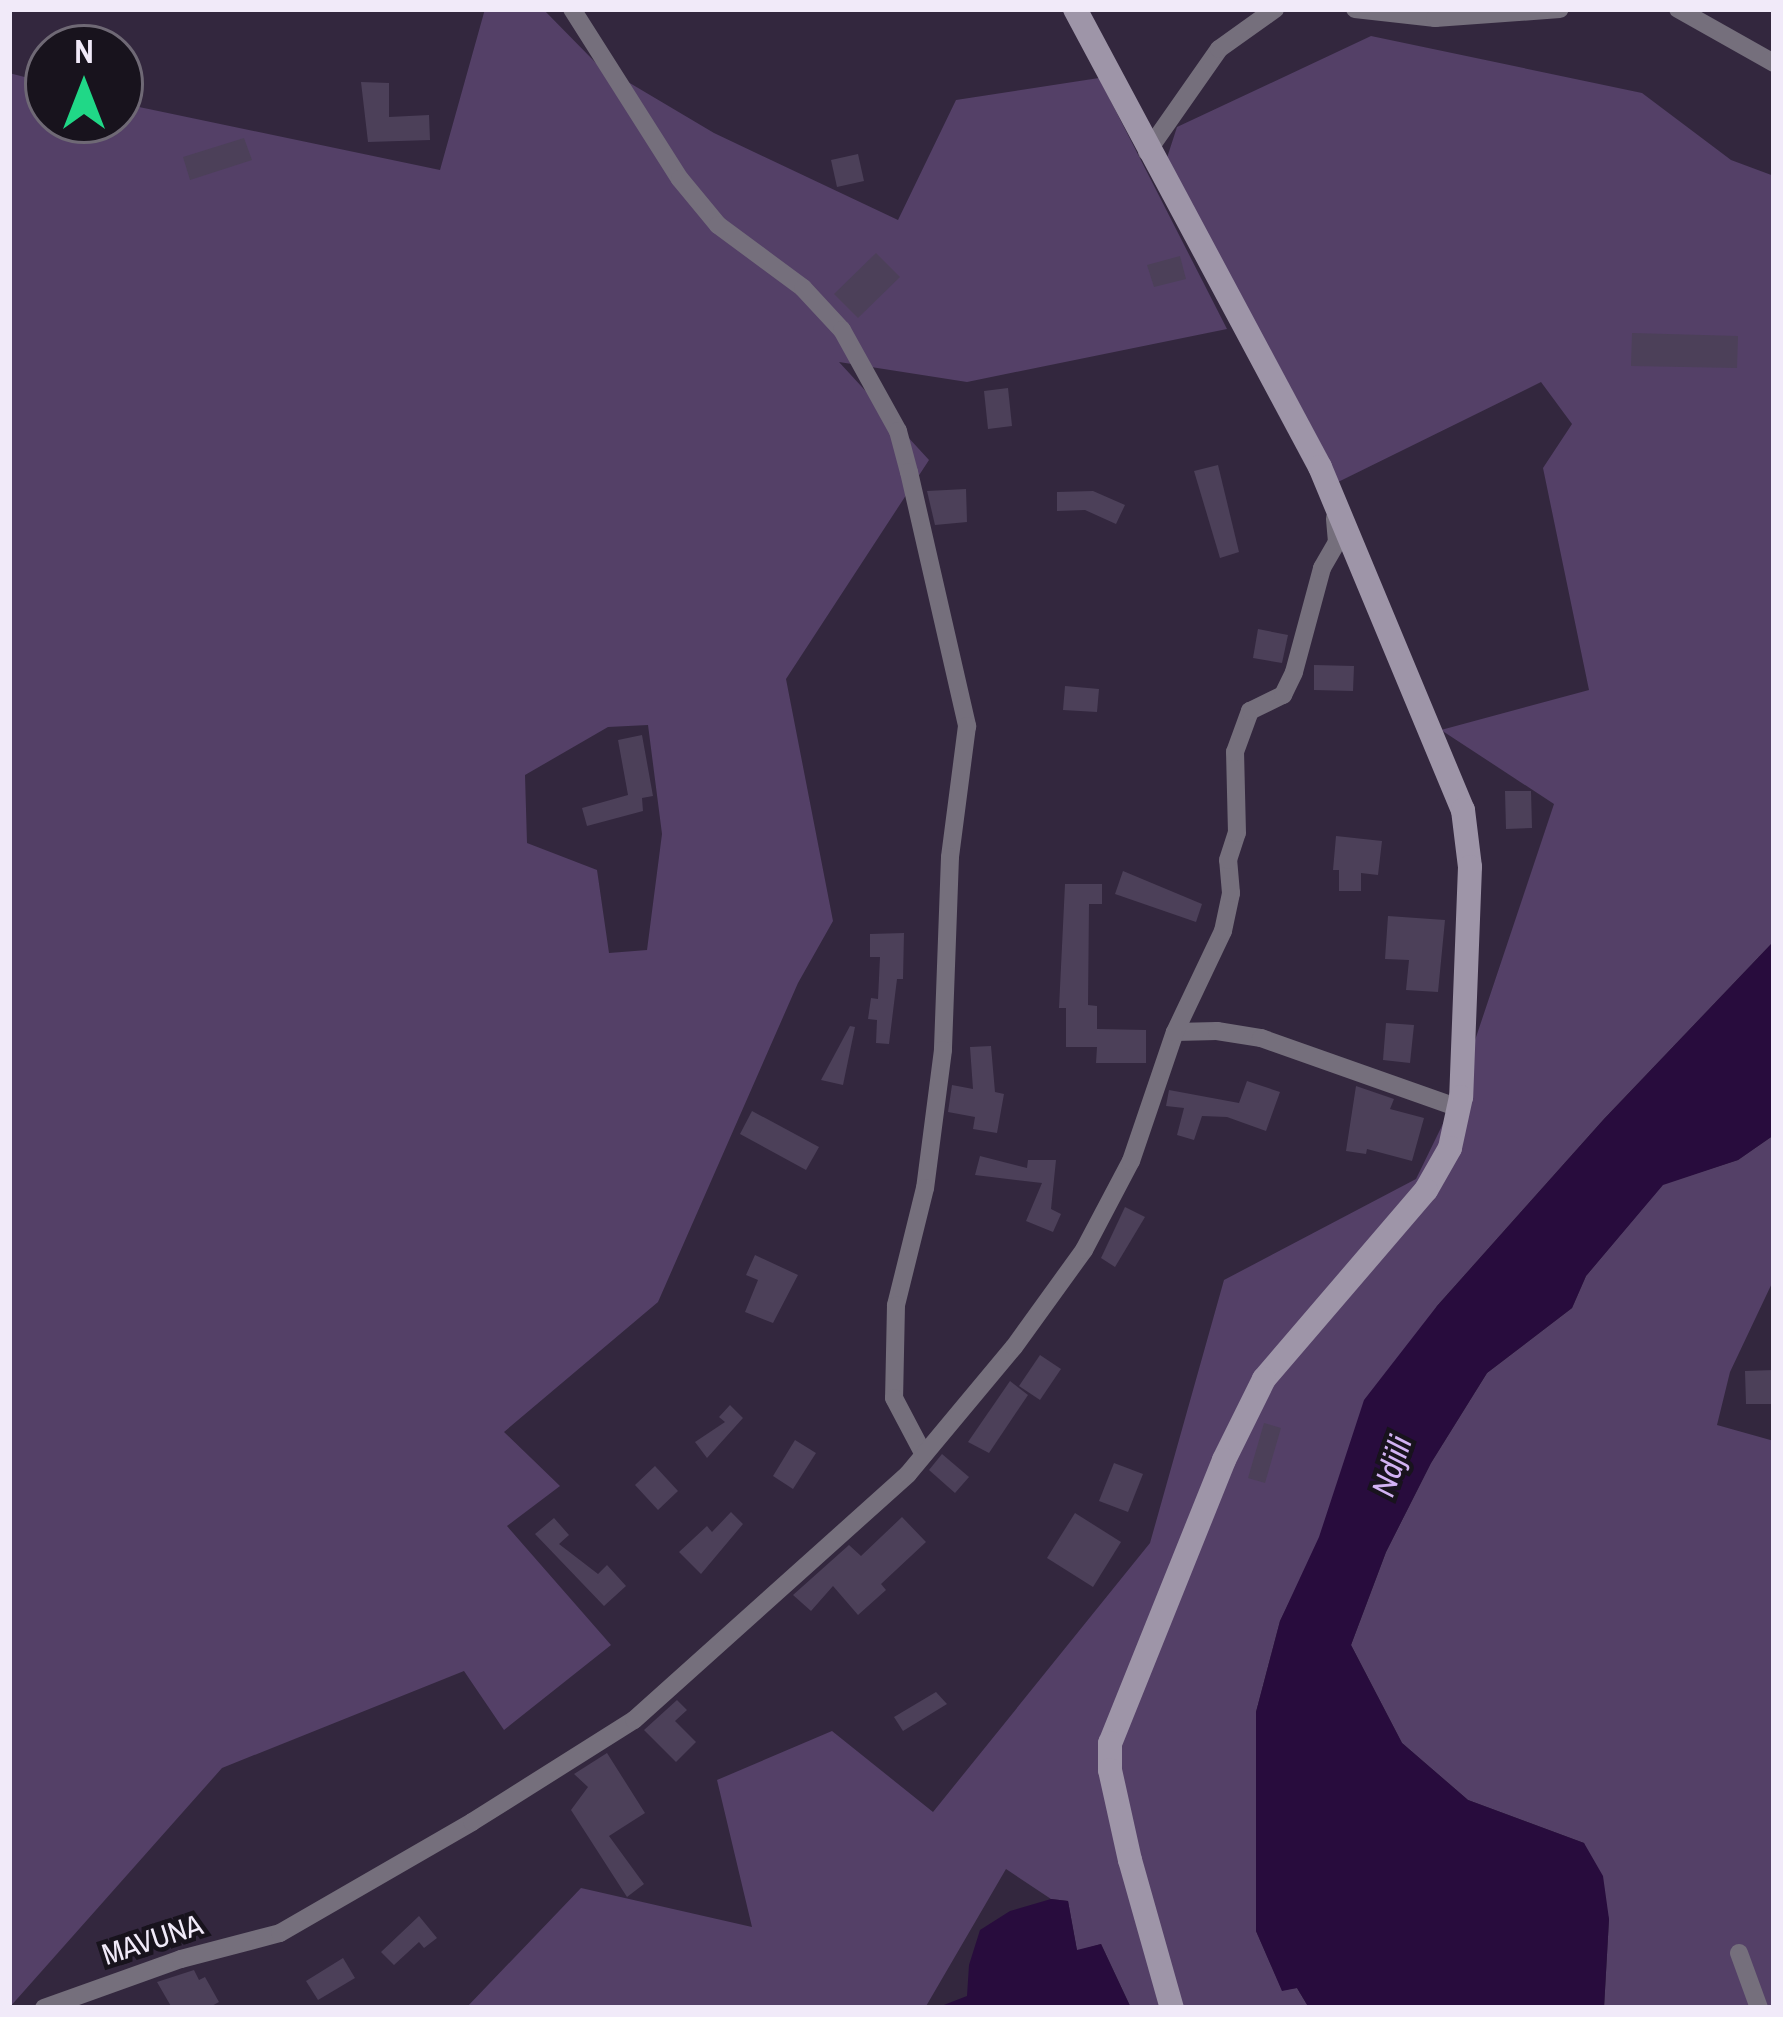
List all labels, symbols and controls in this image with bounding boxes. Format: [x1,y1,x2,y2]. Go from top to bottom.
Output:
north arrow [24,24,144,144]
text: N [74,29,94,73]
water label: Ndjili [1363,1430,1421,1502]
street label: MAVUNA [97,1906,207,1972]

